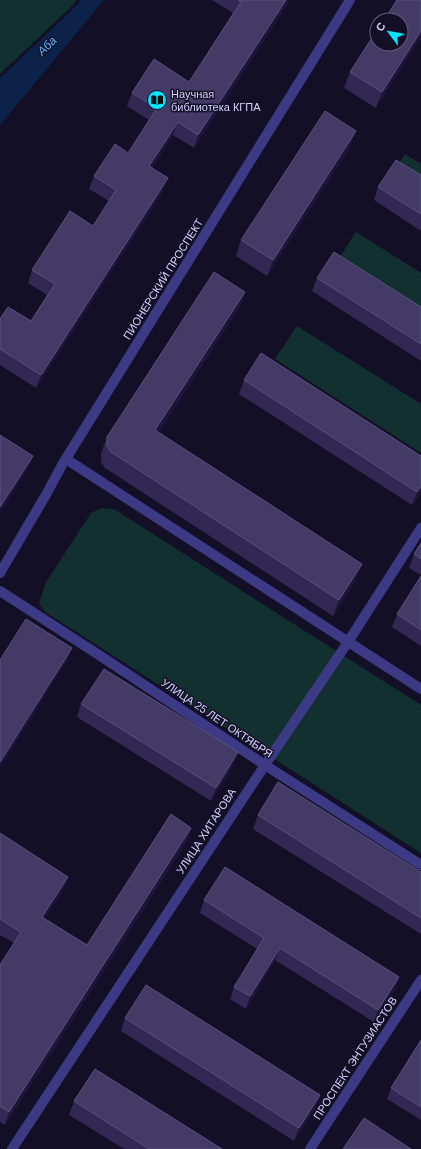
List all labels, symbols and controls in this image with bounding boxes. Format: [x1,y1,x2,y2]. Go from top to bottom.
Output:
north arrow [369,12,409,52]
text: С [373,20,388,33]
water label: Аба [34,33,60,59]
place label: Научная библиотека КГПА [171,88,261,113]
library icon: Научная библиотека КГПА [146,89,168,111]
street label: ПИОНЕРСКИЙ ПРОСПЕКТ [121,216,205,342]
street label: УЛИЦА 25 ЛЕТ ОКТЯБРЯ [159,676,275,760]
street label: УЛИЦА ХИТАРОВА [174,786,238,876]
street label: ПРОСПЕКТ ЭНТУЗИАСТОВ [311,995,399,1121]

